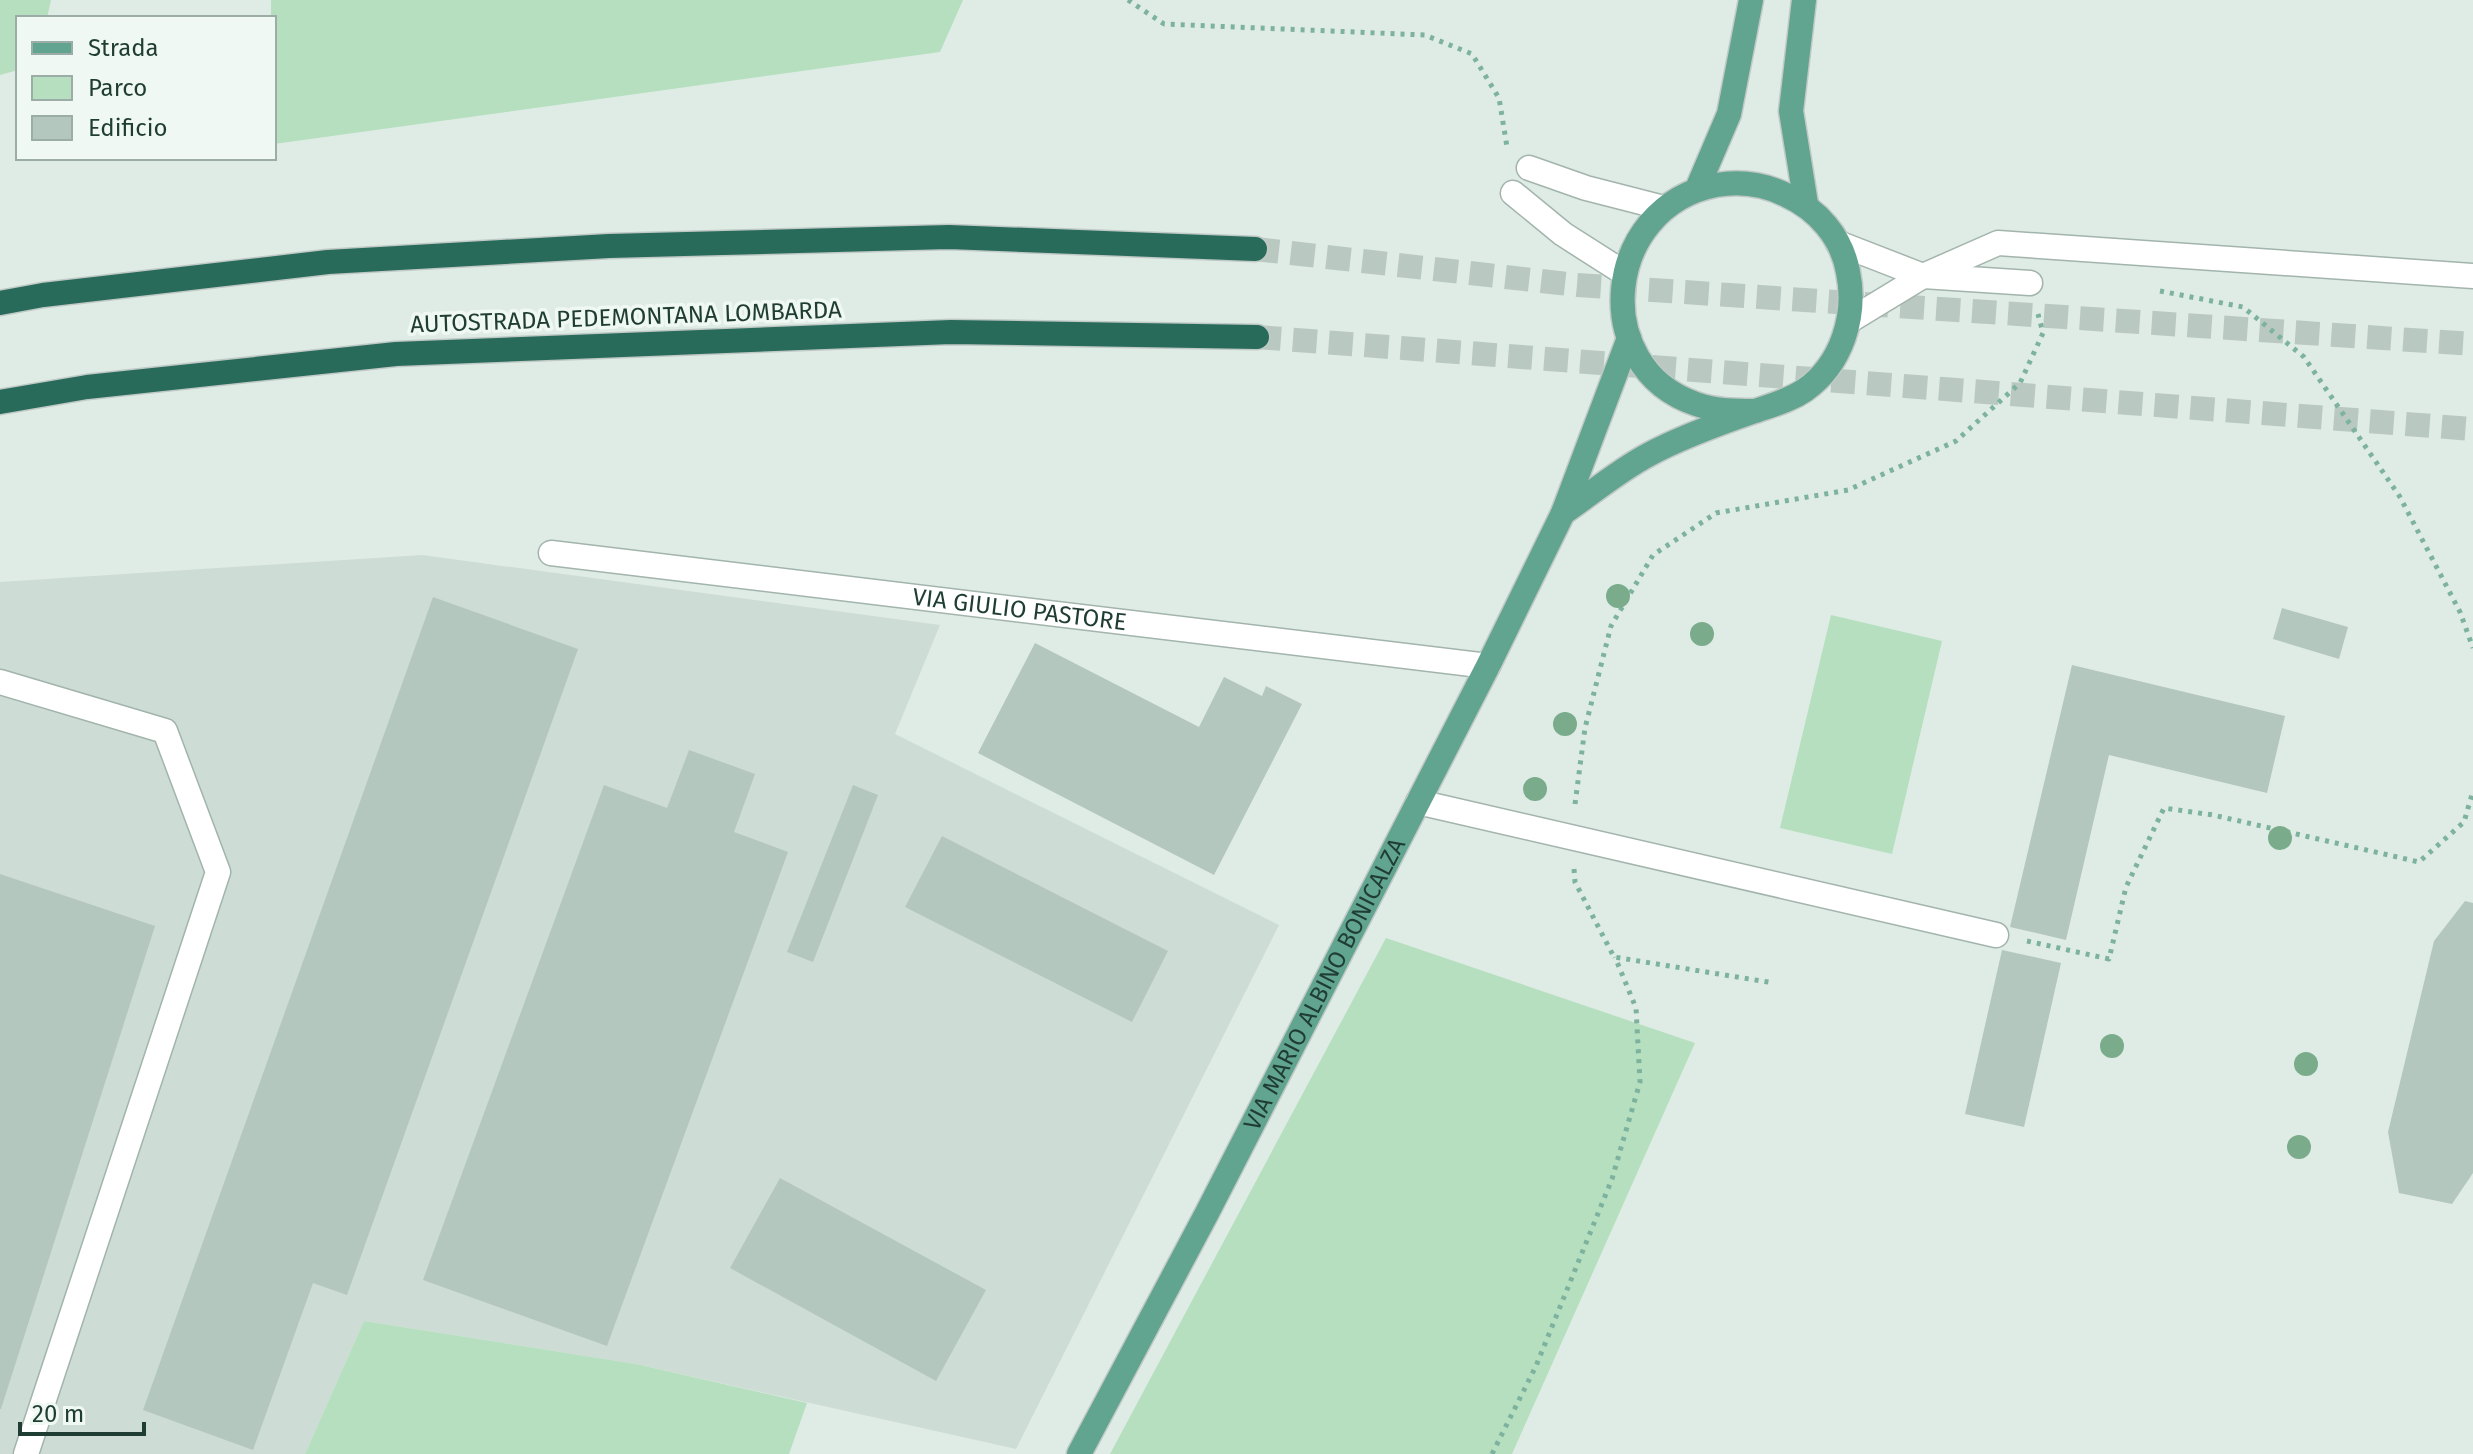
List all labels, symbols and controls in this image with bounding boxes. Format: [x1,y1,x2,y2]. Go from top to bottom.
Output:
legend [16,16,276,160]
text: Strada [88,34,159,62]
text: Parco [88,74,147,102]
text: Edificio [88,114,168,142]
street label: AUTOSTRADA PEDEMONTANA LOMBARDA [410,295,843,339]
street label: VIA GIULIO PASTORE [911,583,1128,636]
street label: VIA MARIO ALBINO BONICALZA [1238,833,1411,1135]
scale bar [20,1386,144,1436]
text: 20 m [32,1400,84,1428]

